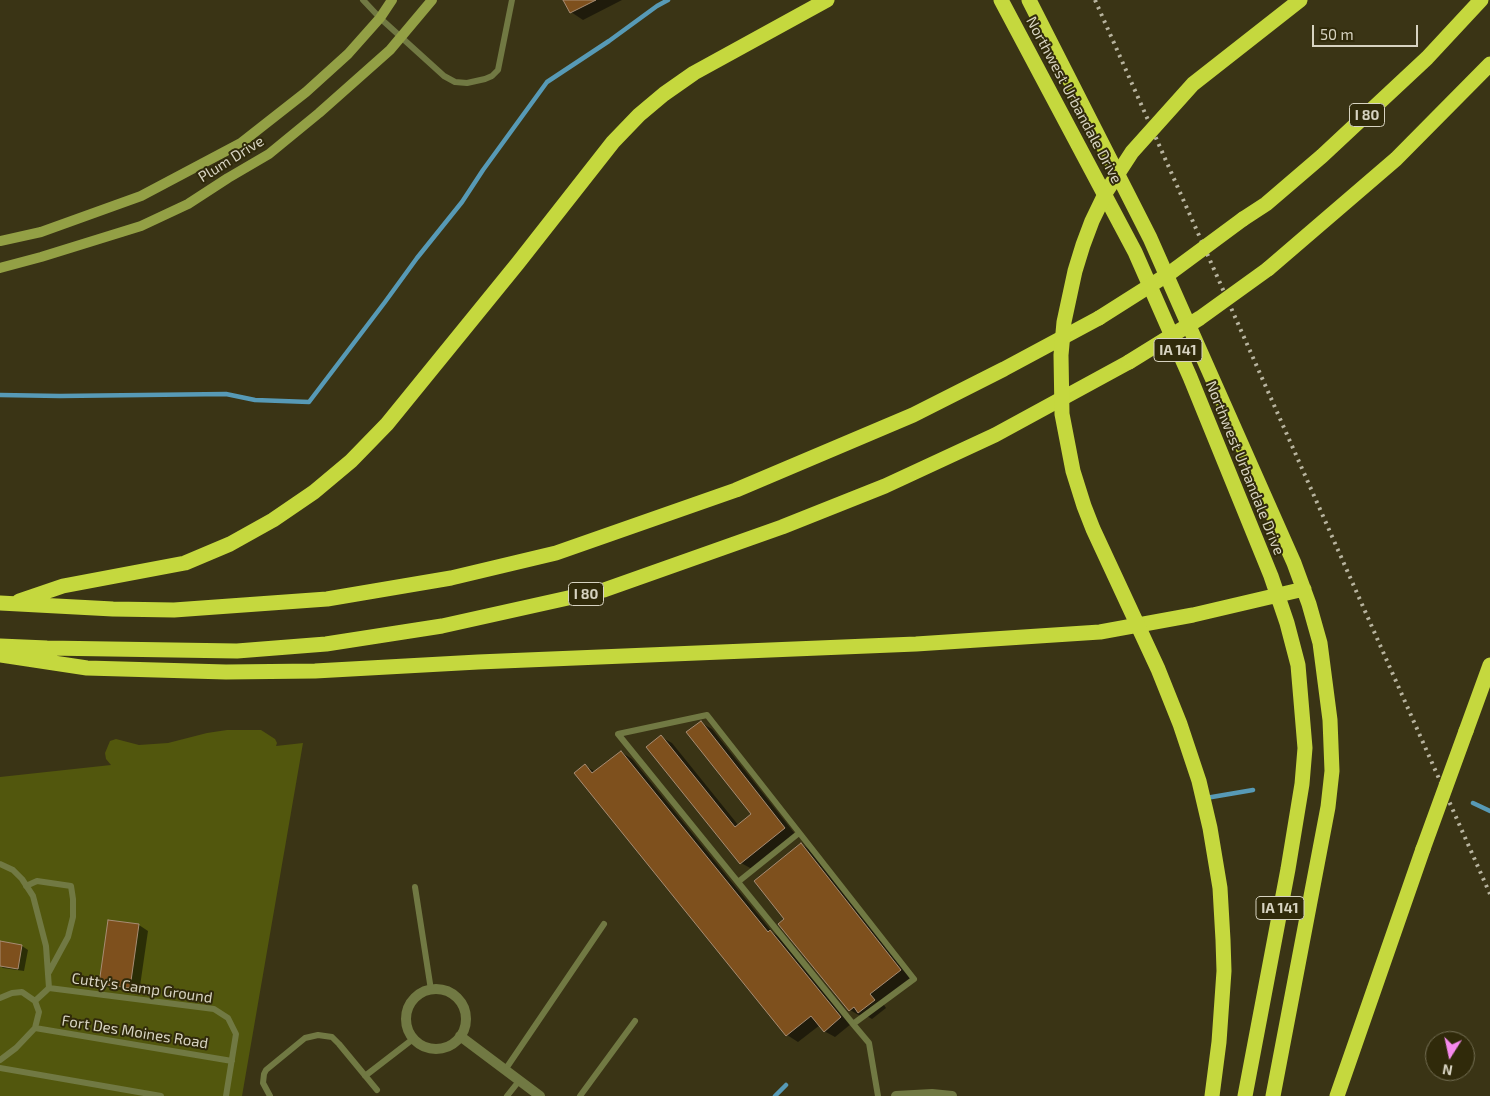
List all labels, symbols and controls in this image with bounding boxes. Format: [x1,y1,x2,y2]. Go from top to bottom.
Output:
street label: Northwest Urbandale Drive [1022,13,1126,187]
scale bar [1315,15,1421,47]
text: 50 m [1320,25,1354,43]
road number: I 80 [1350,104,1384,126]
street label: Plum Drive [195,132,267,186]
road number: IA 141 [1154,338,1202,362]
street label: Northwest Urbandale Drive [1202,378,1288,558]
road number: I 80 [568,582,604,606]
road number: IA 141 [1256,896,1304,920]
street label: Cutty's Camp Ground [70,969,214,1007]
street label: Fort Des Moines Road [60,1012,210,1052]
north arrow [1425,1031,1475,1081]
text: N [1441,1061,1454,1080]

